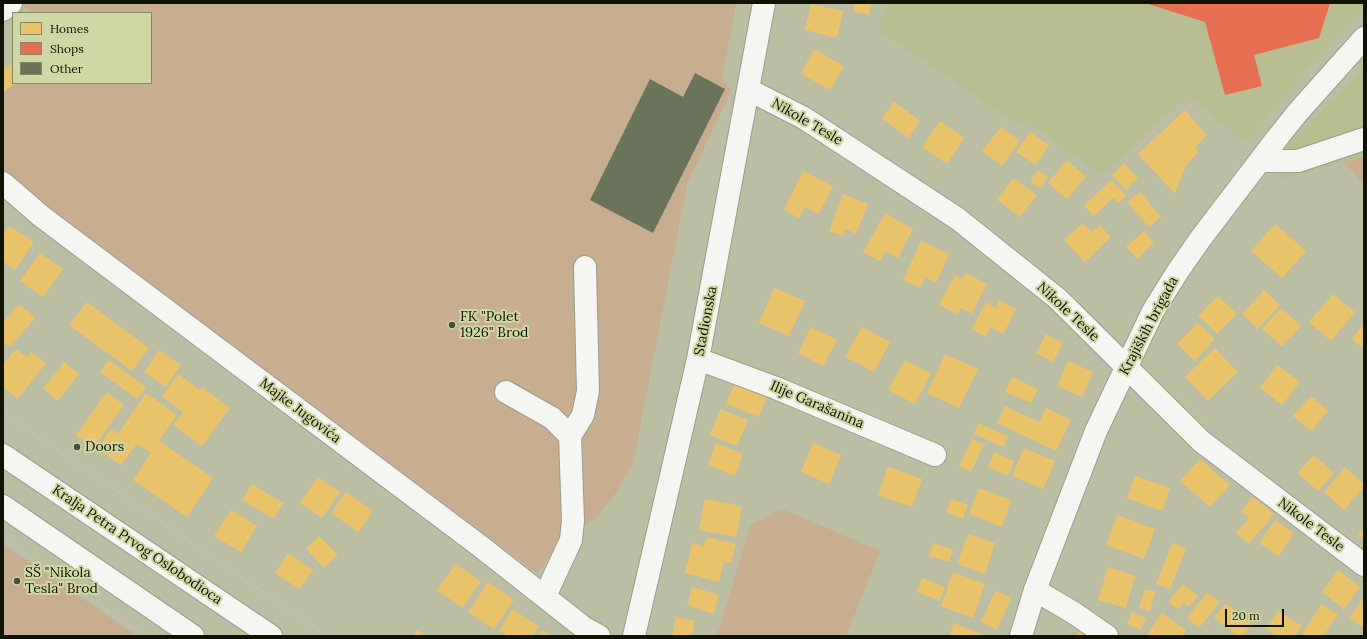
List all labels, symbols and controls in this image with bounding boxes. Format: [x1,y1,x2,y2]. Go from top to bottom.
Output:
legend [12,12,152,84]
text: Homes [50,21,89,36]
text: Shops [50,41,84,56]
text: Other [50,61,83,76]
street label: Nikole Tesle [769,95,845,149]
street label: Krajiških brigada [1116,274,1182,378]
street label: Nikole Tesle [1033,279,1103,345]
street label: Stadionska [691,285,721,357]
place label: FK "Polet 1926" Brod [460,309,528,342]
marker: FK "Polet 1926" Brod [447,320,457,330]
street label: Majke Jugovića [256,375,344,447]
street label: Ilije Garašanina [768,378,866,432]
place label: Doors [85,439,124,455]
marker: Doors [72,442,82,452]
street label: Kralja Petra Prvog Oslobodioca [49,482,225,608]
street label: Nikole Tesle [1274,495,1348,555]
place label: SŠ "Nikola Tesla" Brod [25,565,98,598]
marker: SŠ "Nikola Tesla" Brod [12,576,22,586]
scale bar [1227,601,1286,627]
text: 20 m [1232,608,1260,623]

